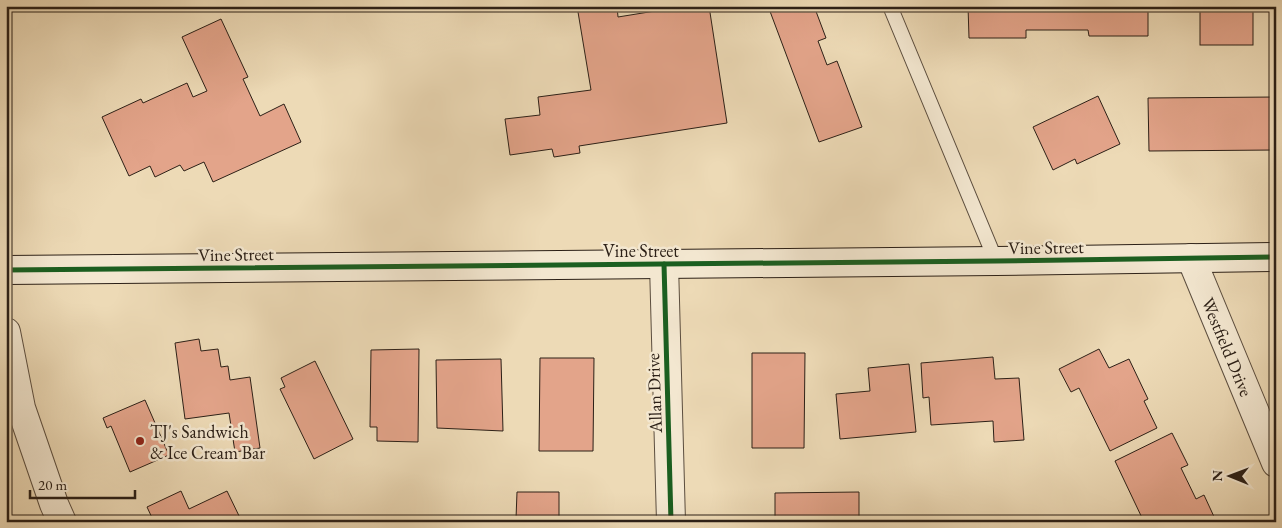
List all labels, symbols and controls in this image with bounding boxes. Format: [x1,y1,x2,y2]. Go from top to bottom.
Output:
street label: Vine Street [1008,235,1084,259]
street label: Vine Street [603,239,679,262]
street label: Vine Street [198,242,274,266]
street label: Westfield Drive [1197,294,1259,400]
street label: Allan Drive [641,353,667,434]
place label: TJ's Sandwich & Ice Cream Bar [150,420,265,464]
marker: TJ's Sandwich & Ice Cream Bar [134,435,146,447]
north arrow [1204,450,1254,500]
scale bar [30,468,135,500]
text: N [1208,469,1226,482]
text: 20 m [38,475,67,494]

